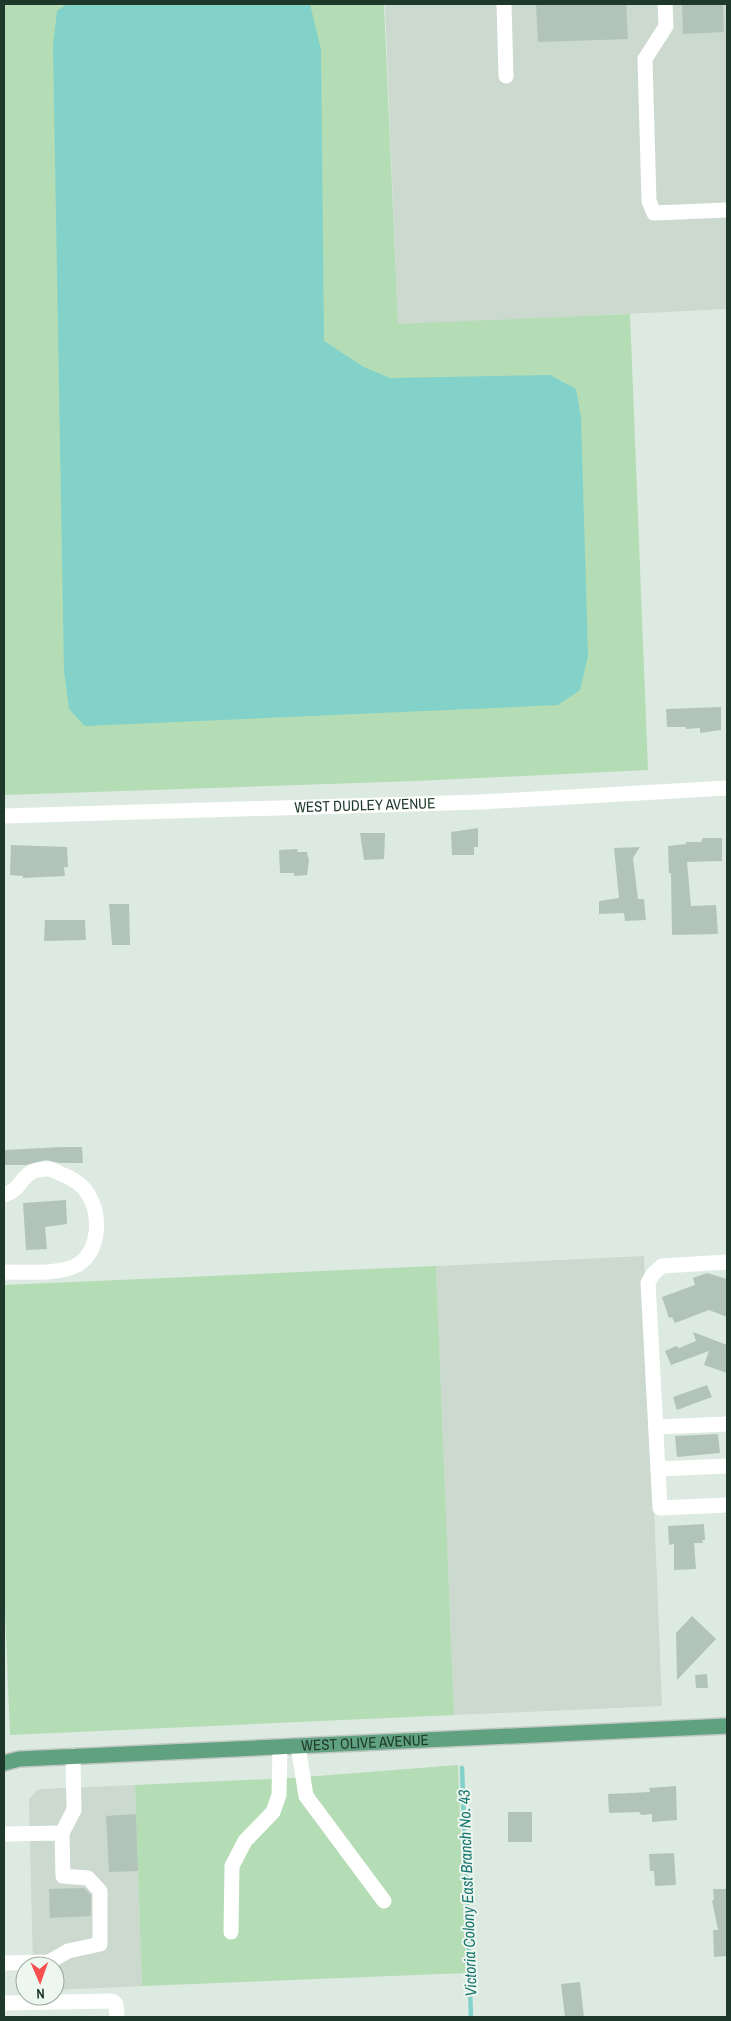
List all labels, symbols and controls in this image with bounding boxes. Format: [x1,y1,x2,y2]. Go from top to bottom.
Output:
street label: WEST DUDLEY AVENUE [294,792,436,817]
street label: WEST OLIVE AVENUE [301,1729,429,1756]
water label: Victoria Colony East Branch No. 43 [452,1789,482,1997]
north arrow [15,1956,65,2006]
text: N [36,1985,45,2003]

